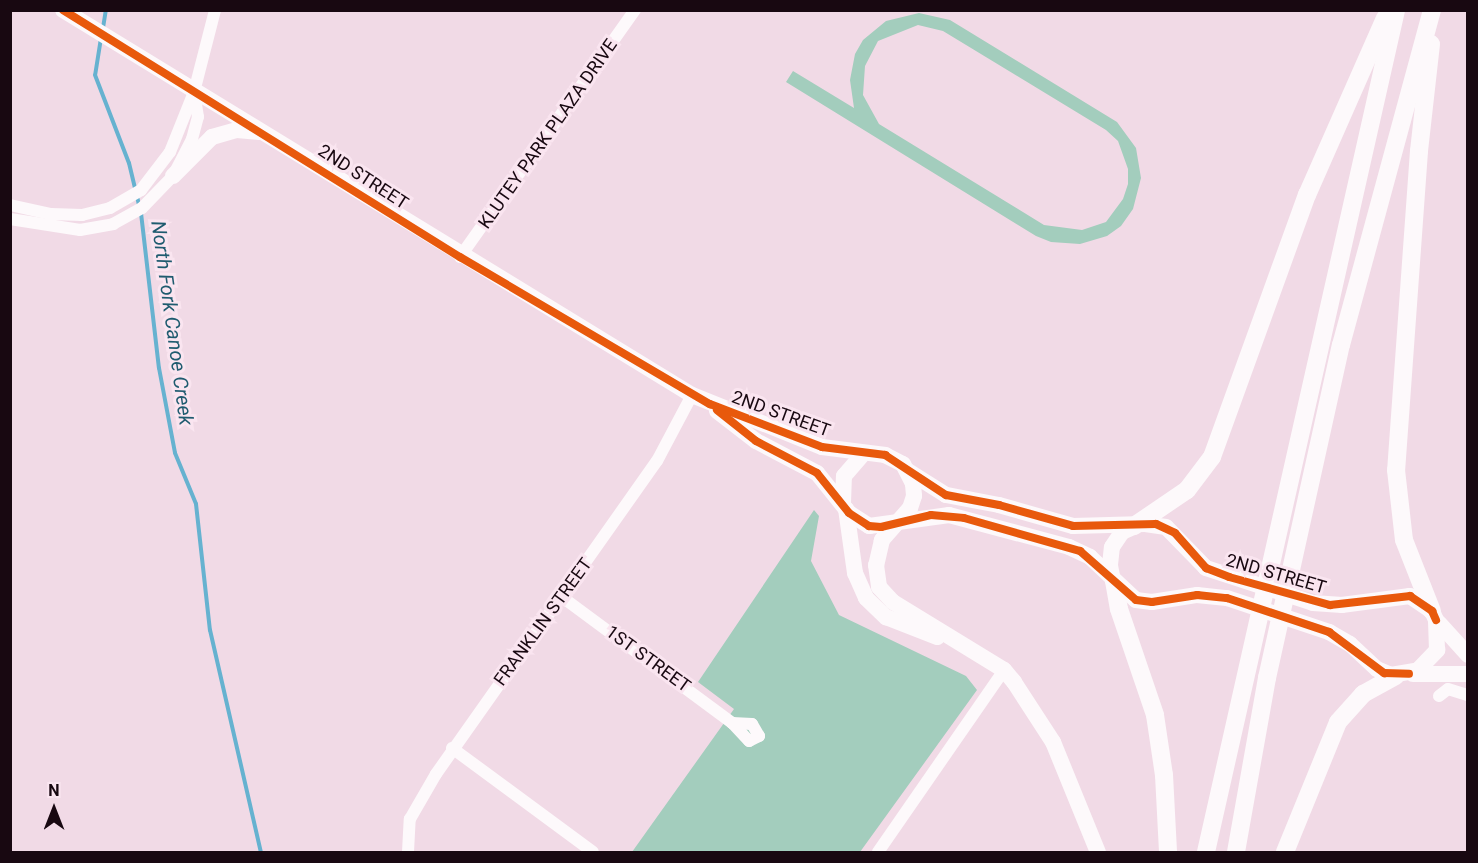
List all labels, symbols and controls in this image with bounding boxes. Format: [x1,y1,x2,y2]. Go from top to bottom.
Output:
street label: KLUTEY PARK PLAZA DRIVE [474,35,622,233]
street label: 2ND STREET [314,140,412,214]
water label: North Fork Canoe Creek [146,219,198,427]
street label: 2ND STREET [729,386,833,442]
street label: 2ND STREET [1223,549,1329,599]
street label: FRANKLIN STREET [489,554,597,690]
street label: 1ST STREET [601,621,695,697]
north arrow [24,779,84,839]
text: N [48,781,60,800]

